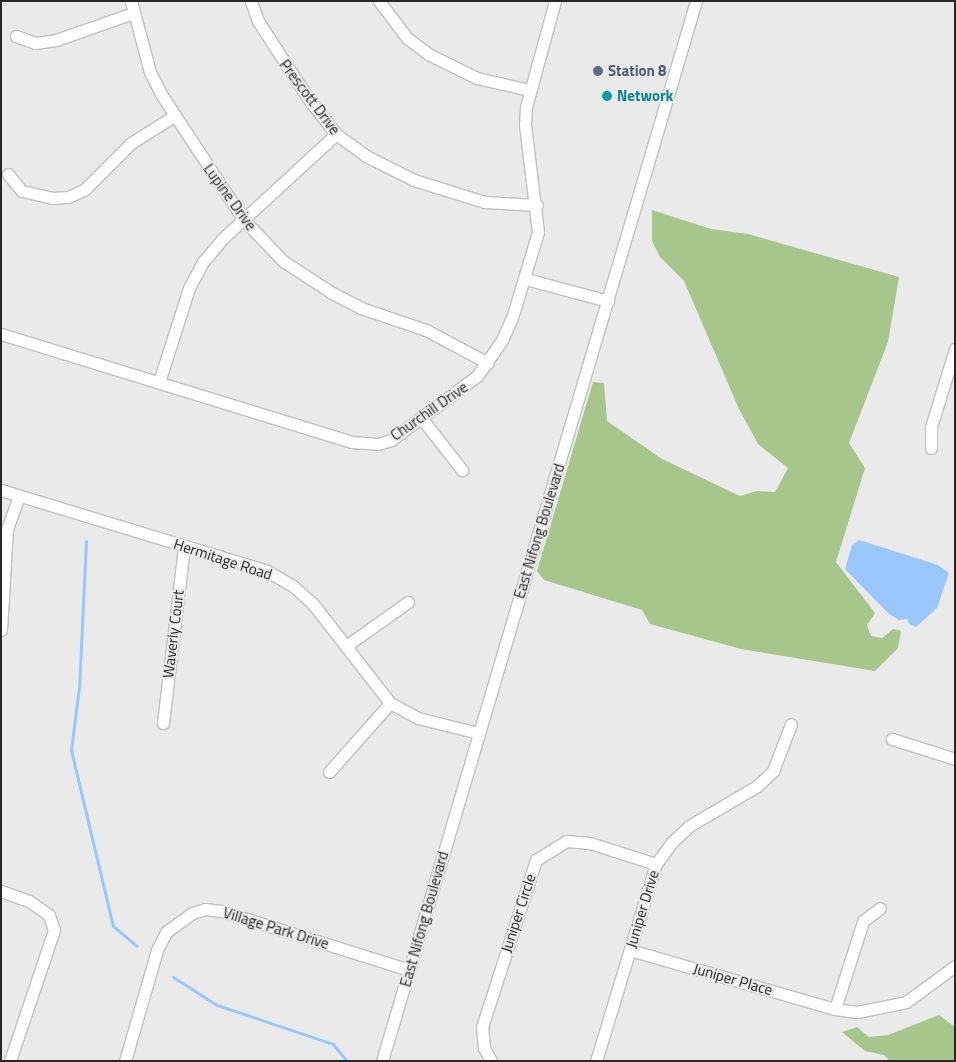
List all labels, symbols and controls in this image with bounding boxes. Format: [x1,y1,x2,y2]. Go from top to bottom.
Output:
street label: Prescott Drive [276,56,344,138]
place label: Station 8 [608,62,667,80]
marker: Station 8 [592,65,604,77]
place label: Network [617,87,673,105]
marker: Network [601,90,613,102]
street label: Lupine Drive [200,160,260,234]
street label: Churchill Drive [387,378,471,444]
street label: East Nifong Boulevard [510,461,568,601]
street label: Hermitage Road [171,535,275,583]
street label: Waverly Court [159,589,187,679]
street label: East Nifong Boulevard [396,849,452,989]
street label: Juniper Drive [622,868,662,950]
street label: Juniper Circle [497,871,539,955]
street label: Village Park Drive [221,903,331,953]
street label: Juniper Place [691,959,775,999]

